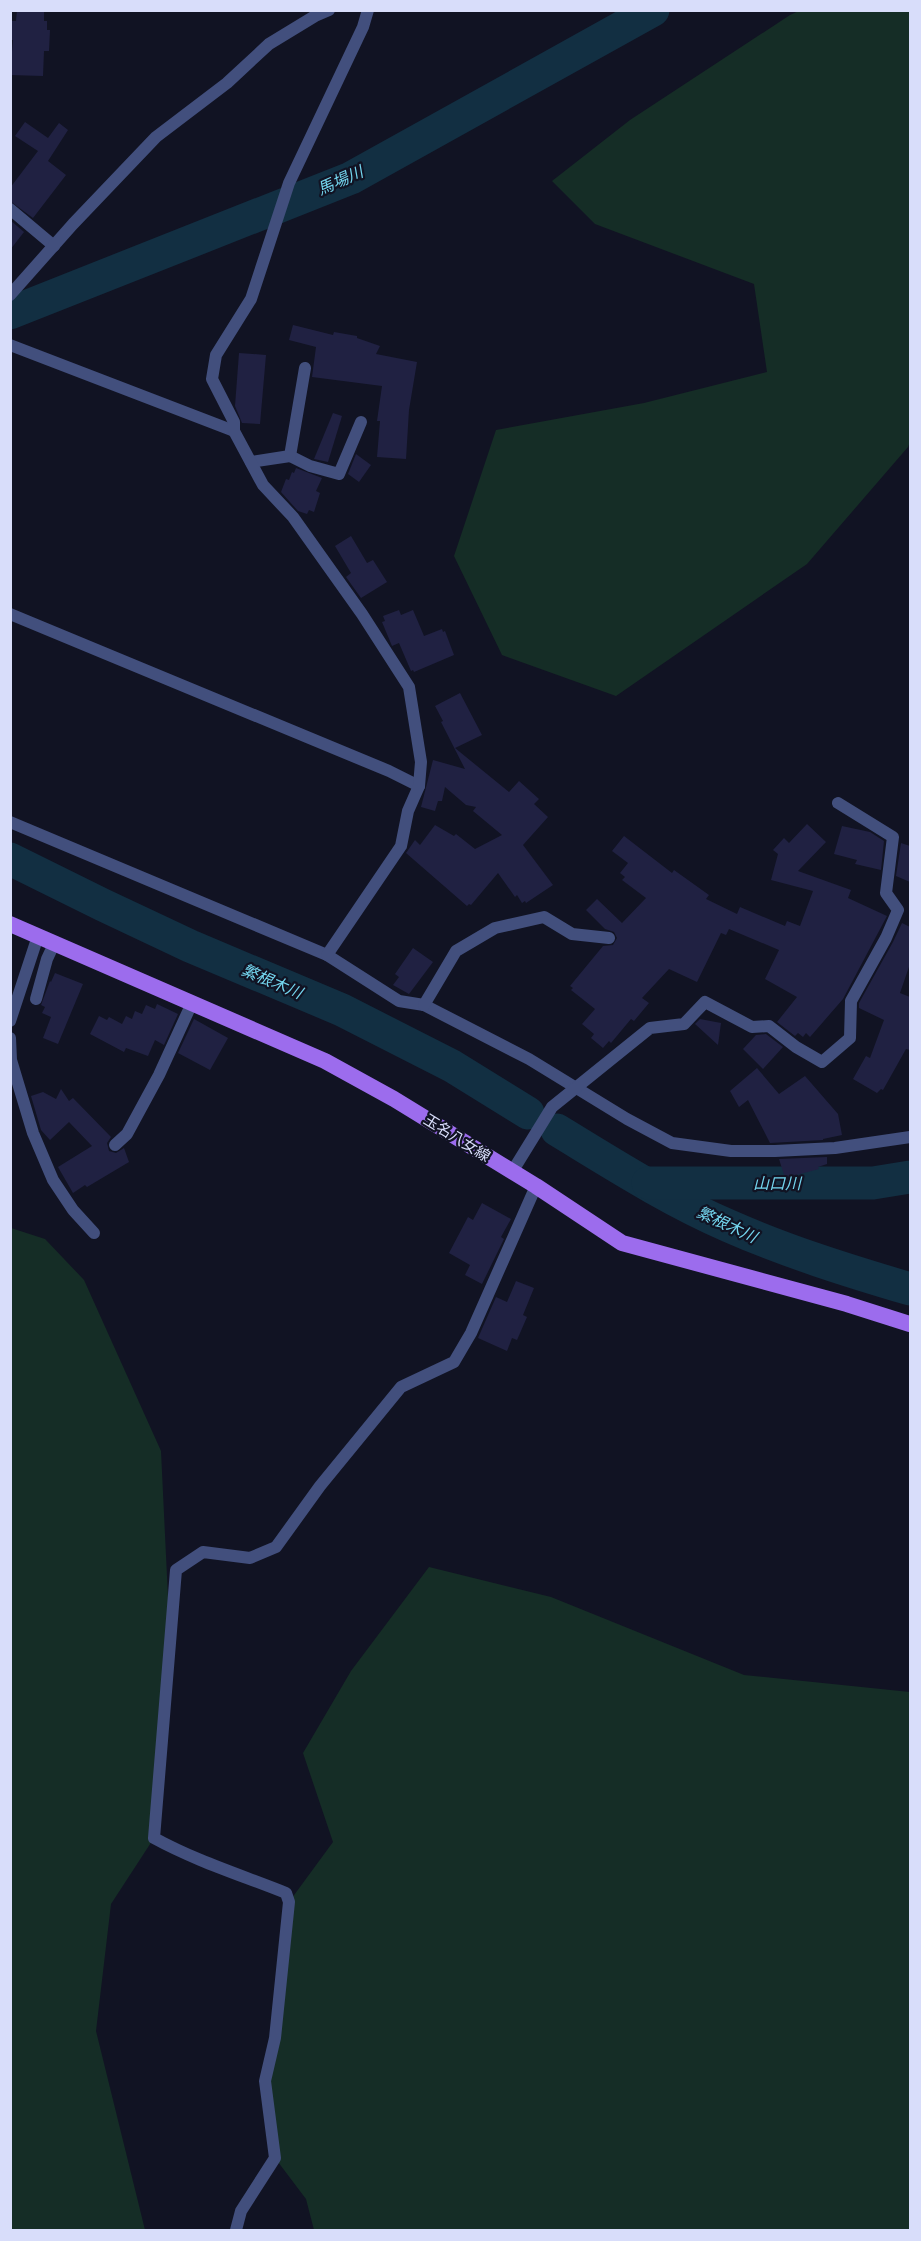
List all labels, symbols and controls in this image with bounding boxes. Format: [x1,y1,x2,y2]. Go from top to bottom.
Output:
water label: 馬場川 [315,162,367,198]
water label: 繁根木川 [239,961,306,1003]
street label: 玉名八女線 [421,1110,494,1165]
water label: 山口川 [753,1175,803,1192]
water label: 繁根木川 [694,1203,761,1247]

